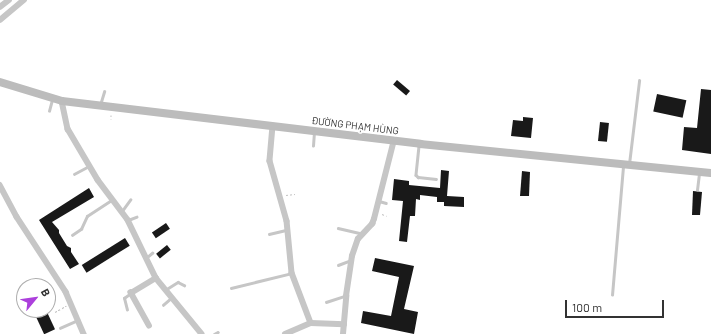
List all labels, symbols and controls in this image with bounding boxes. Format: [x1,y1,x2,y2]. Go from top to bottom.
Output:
street label: ĐƯỜNG PHẠM HÙNG [311,115,399,137]
north arrow [16,278,56,318]
text: B [39,286,53,299]
scale bar [567,292,666,318]
text: 100 m [572,300,602,314]

